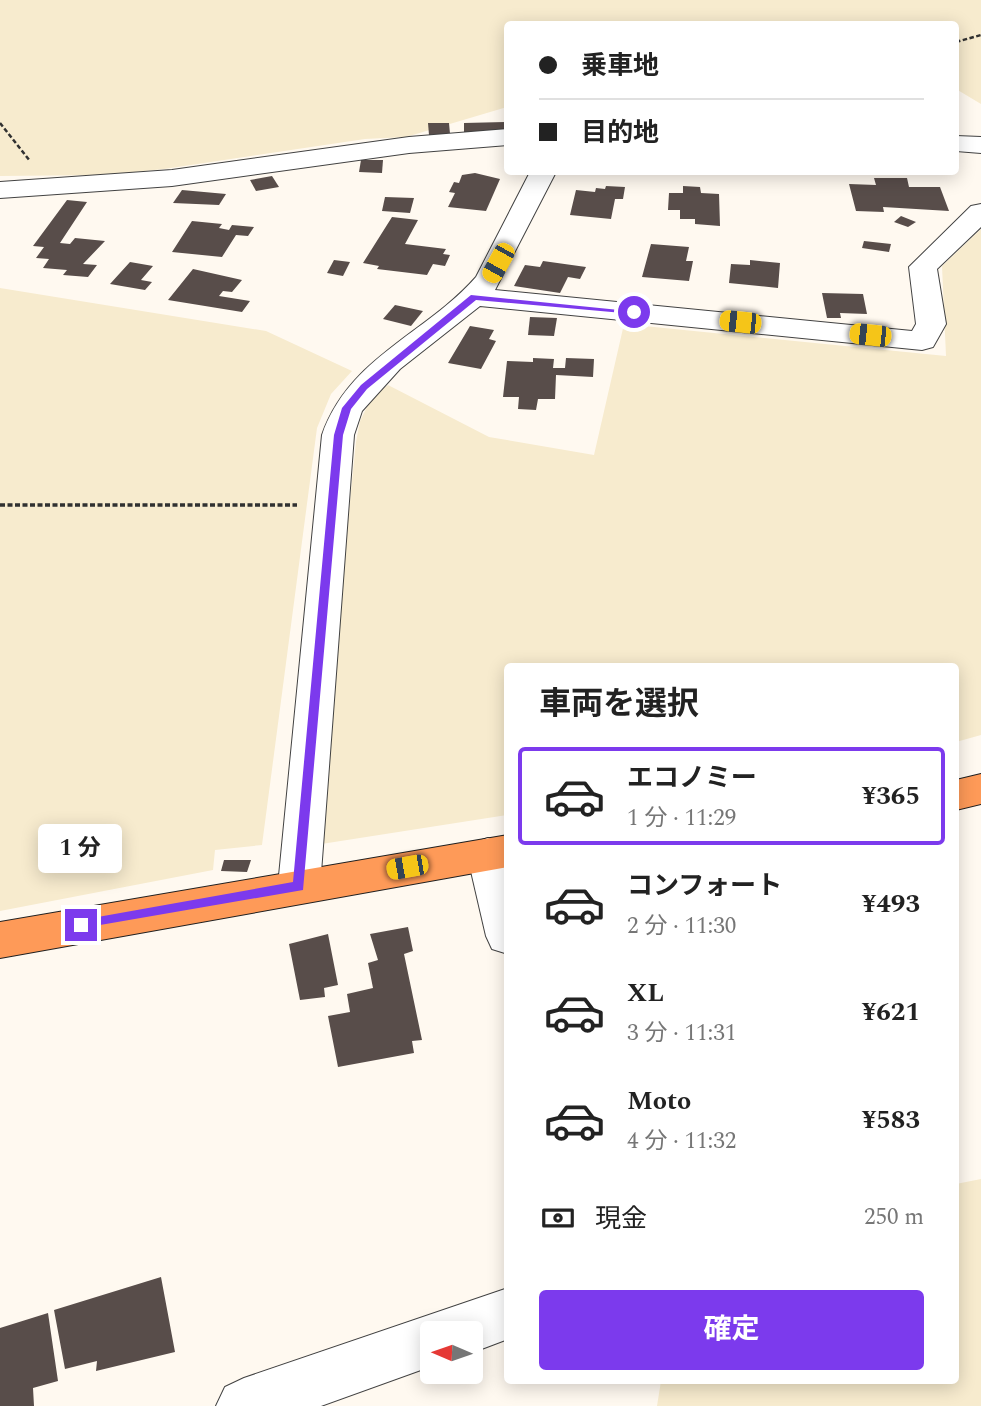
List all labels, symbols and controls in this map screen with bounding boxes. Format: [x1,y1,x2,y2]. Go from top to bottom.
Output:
text: 乗車地 [581,46,659,86]
text: 目的地 [581,113,659,153]
car [479,240,518,286]
route start [618,296,650,328]
car [719,309,762,335]
car [849,322,892,348]
text: 車両を選択 [539,680,699,729]
text: エコノミー [627,758,757,798]
icon: car [543,765,606,828]
text: ¥365 [862,776,920,816]
text: 1 分 · 11:29 [627,801,736,836]
callout: 1 分 [39,824,123,872]
text: 1 分 [59,831,101,866]
car [385,853,430,881]
text: コンフォート [627,866,782,906]
icon: car [543,873,606,936]
text: ¥493 [862,884,920,924]
route end [65,909,97,941]
text: 2 分 · 11:30 [627,909,736,944]
text: XL [627,973,664,1013]
icon: car [543,981,606,1044]
text: ¥621 [862,992,920,1032]
text: 3 分 · 11:31 [627,1016,736,1051]
text: Moto [627,1081,691,1121]
icon: car [543,1089,606,1152]
text: ¥583 [862,1100,920,1140]
text: 4 分 · 11:32 [627,1124,736,1159]
icon: cash [539,1199,577,1237]
text: 現金 [595,1199,647,1239]
text: 250 m [864,1200,924,1235]
button: 確定 [539,1290,924,1370]
north arrow [420,1321,483,1384]
map controls [420,1321,483,1384]

